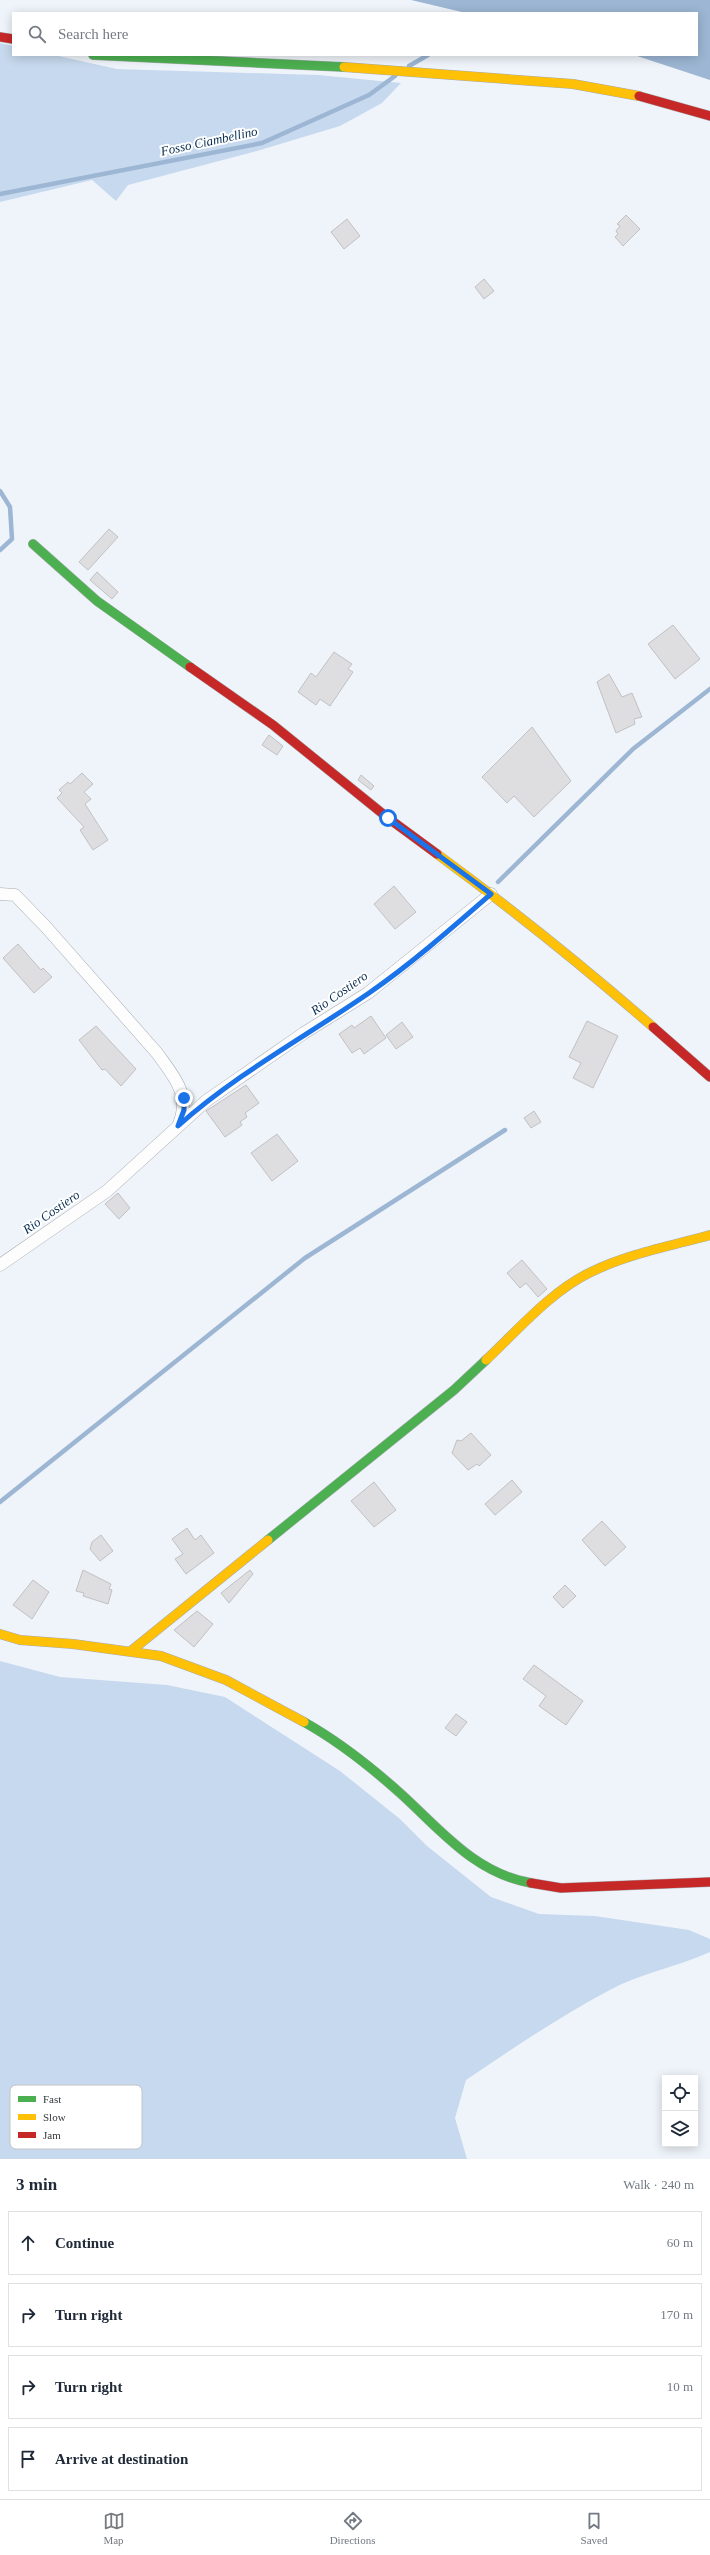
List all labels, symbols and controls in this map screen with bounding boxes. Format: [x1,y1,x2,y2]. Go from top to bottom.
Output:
search box [12,12,698,56]
icon: search [26,23,48,45]
text: Search here [58,26,128,42]
water label: Fosso Ciambellino [158,123,259,159]
route start [379,809,397,827]
water label: Rio Costiero [307,968,371,1019]
route end [175,1089,193,1107]
water label: Rio Costiero [19,1187,83,1238]
map controls [662,2075,698,2147]
button: locate [662,2075,698,2111]
legend [10,2085,142,2149]
text: Fast [43,2093,61,2105]
text: Slow [43,2111,66,2123]
button: layers [662,2111,698,2147]
text: Jam [43,2129,61,2141]
text: 3 min [16,2175,57,2194]
text: Walk · 240 m [623,2177,694,2192]
icon: ahead [17,2232,39,2254]
text: Continue [55,2235,114,2251]
text: 60 m [667,2235,693,2250]
icon: right [17,2304,39,2326]
text: Turn right [55,2307,122,2323]
text: 170 m [660,2307,693,2322]
icon: right [17,2376,39,2398]
text: Turn right [55,2379,122,2395]
text: 10 m [667,2379,693,2394]
icon: arrive [17,2448,39,2470]
text: Arrive at destination [55,2451,188,2467]
tab: Map [103,2510,125,2546]
tab: Directions [330,2510,375,2546]
tab: Saved [581,2510,607,2546]

